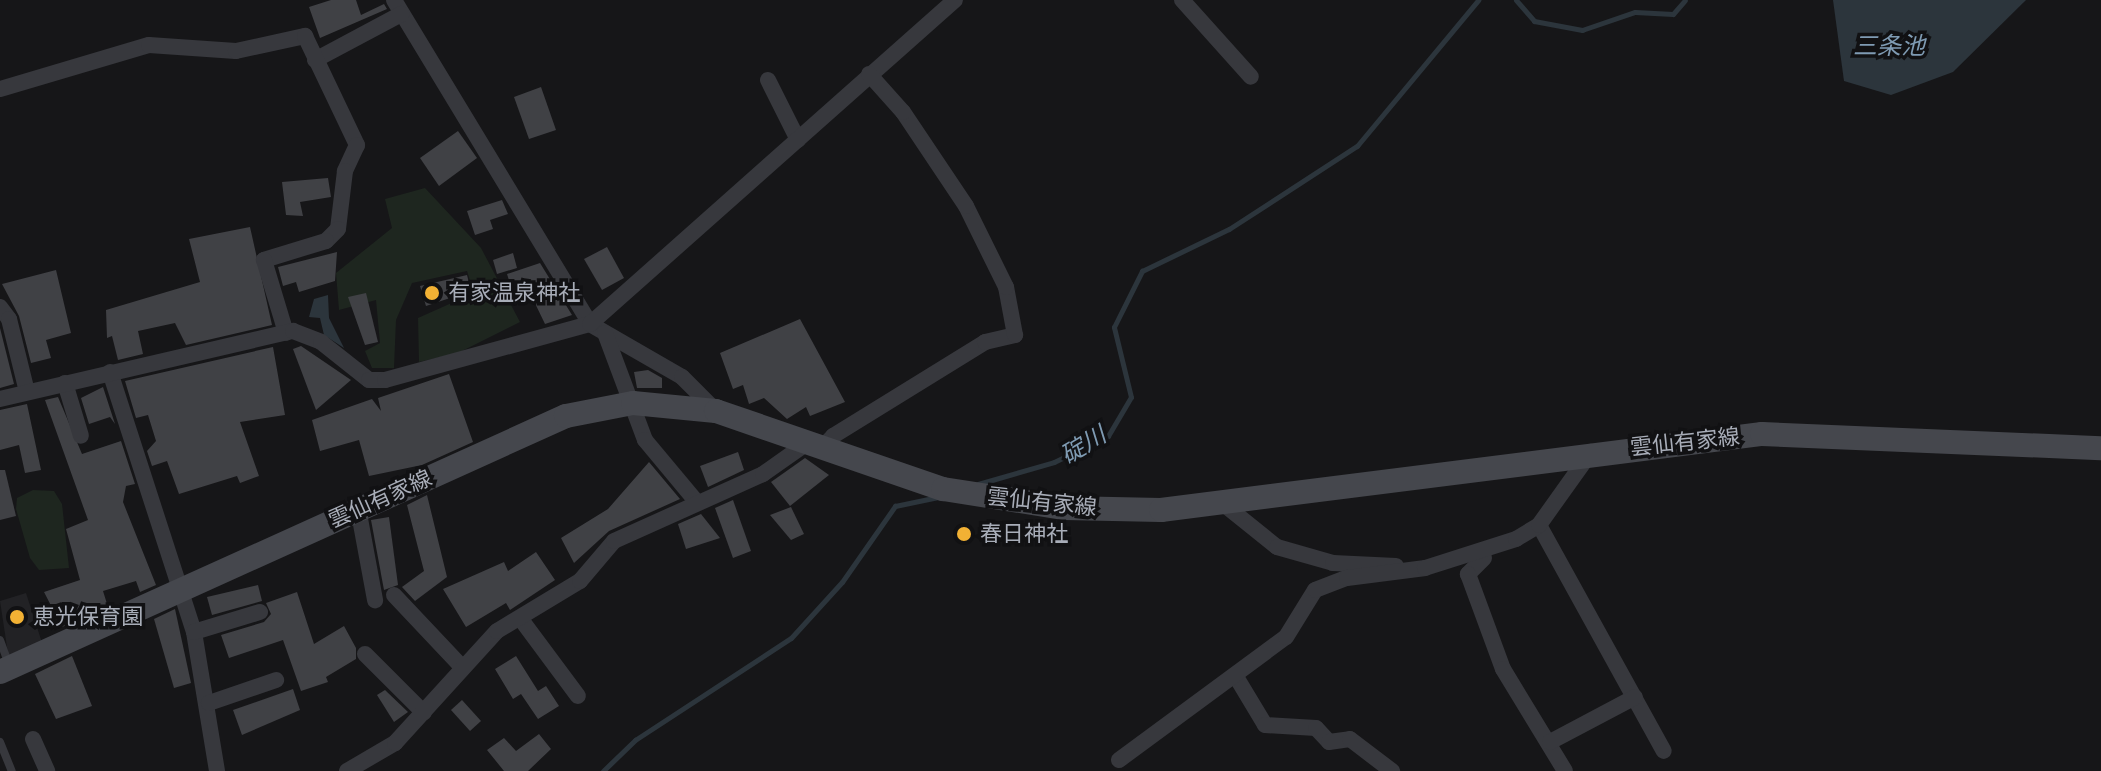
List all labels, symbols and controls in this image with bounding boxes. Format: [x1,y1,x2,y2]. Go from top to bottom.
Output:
water label: 三条池 [1853,32,1925,60]
place label: 有家温泉神社 [448,280,580,306]
marker: 有家温泉神社 [423,284,441,302]
water label: 碇川 [1055,420,1111,470]
street label: 雲仙有家線 [1629,423,1741,461]
street label: 雲仙有家線 [324,465,436,533]
street label: 雲仙有家線 [986,483,1098,521]
place label: 春日神社 [980,521,1068,547]
marker: 春日神社 [955,525,973,543]
place label: 恵光保育園 [33,604,143,630]
marker: 恵光保育園 [8,608,26,626]

